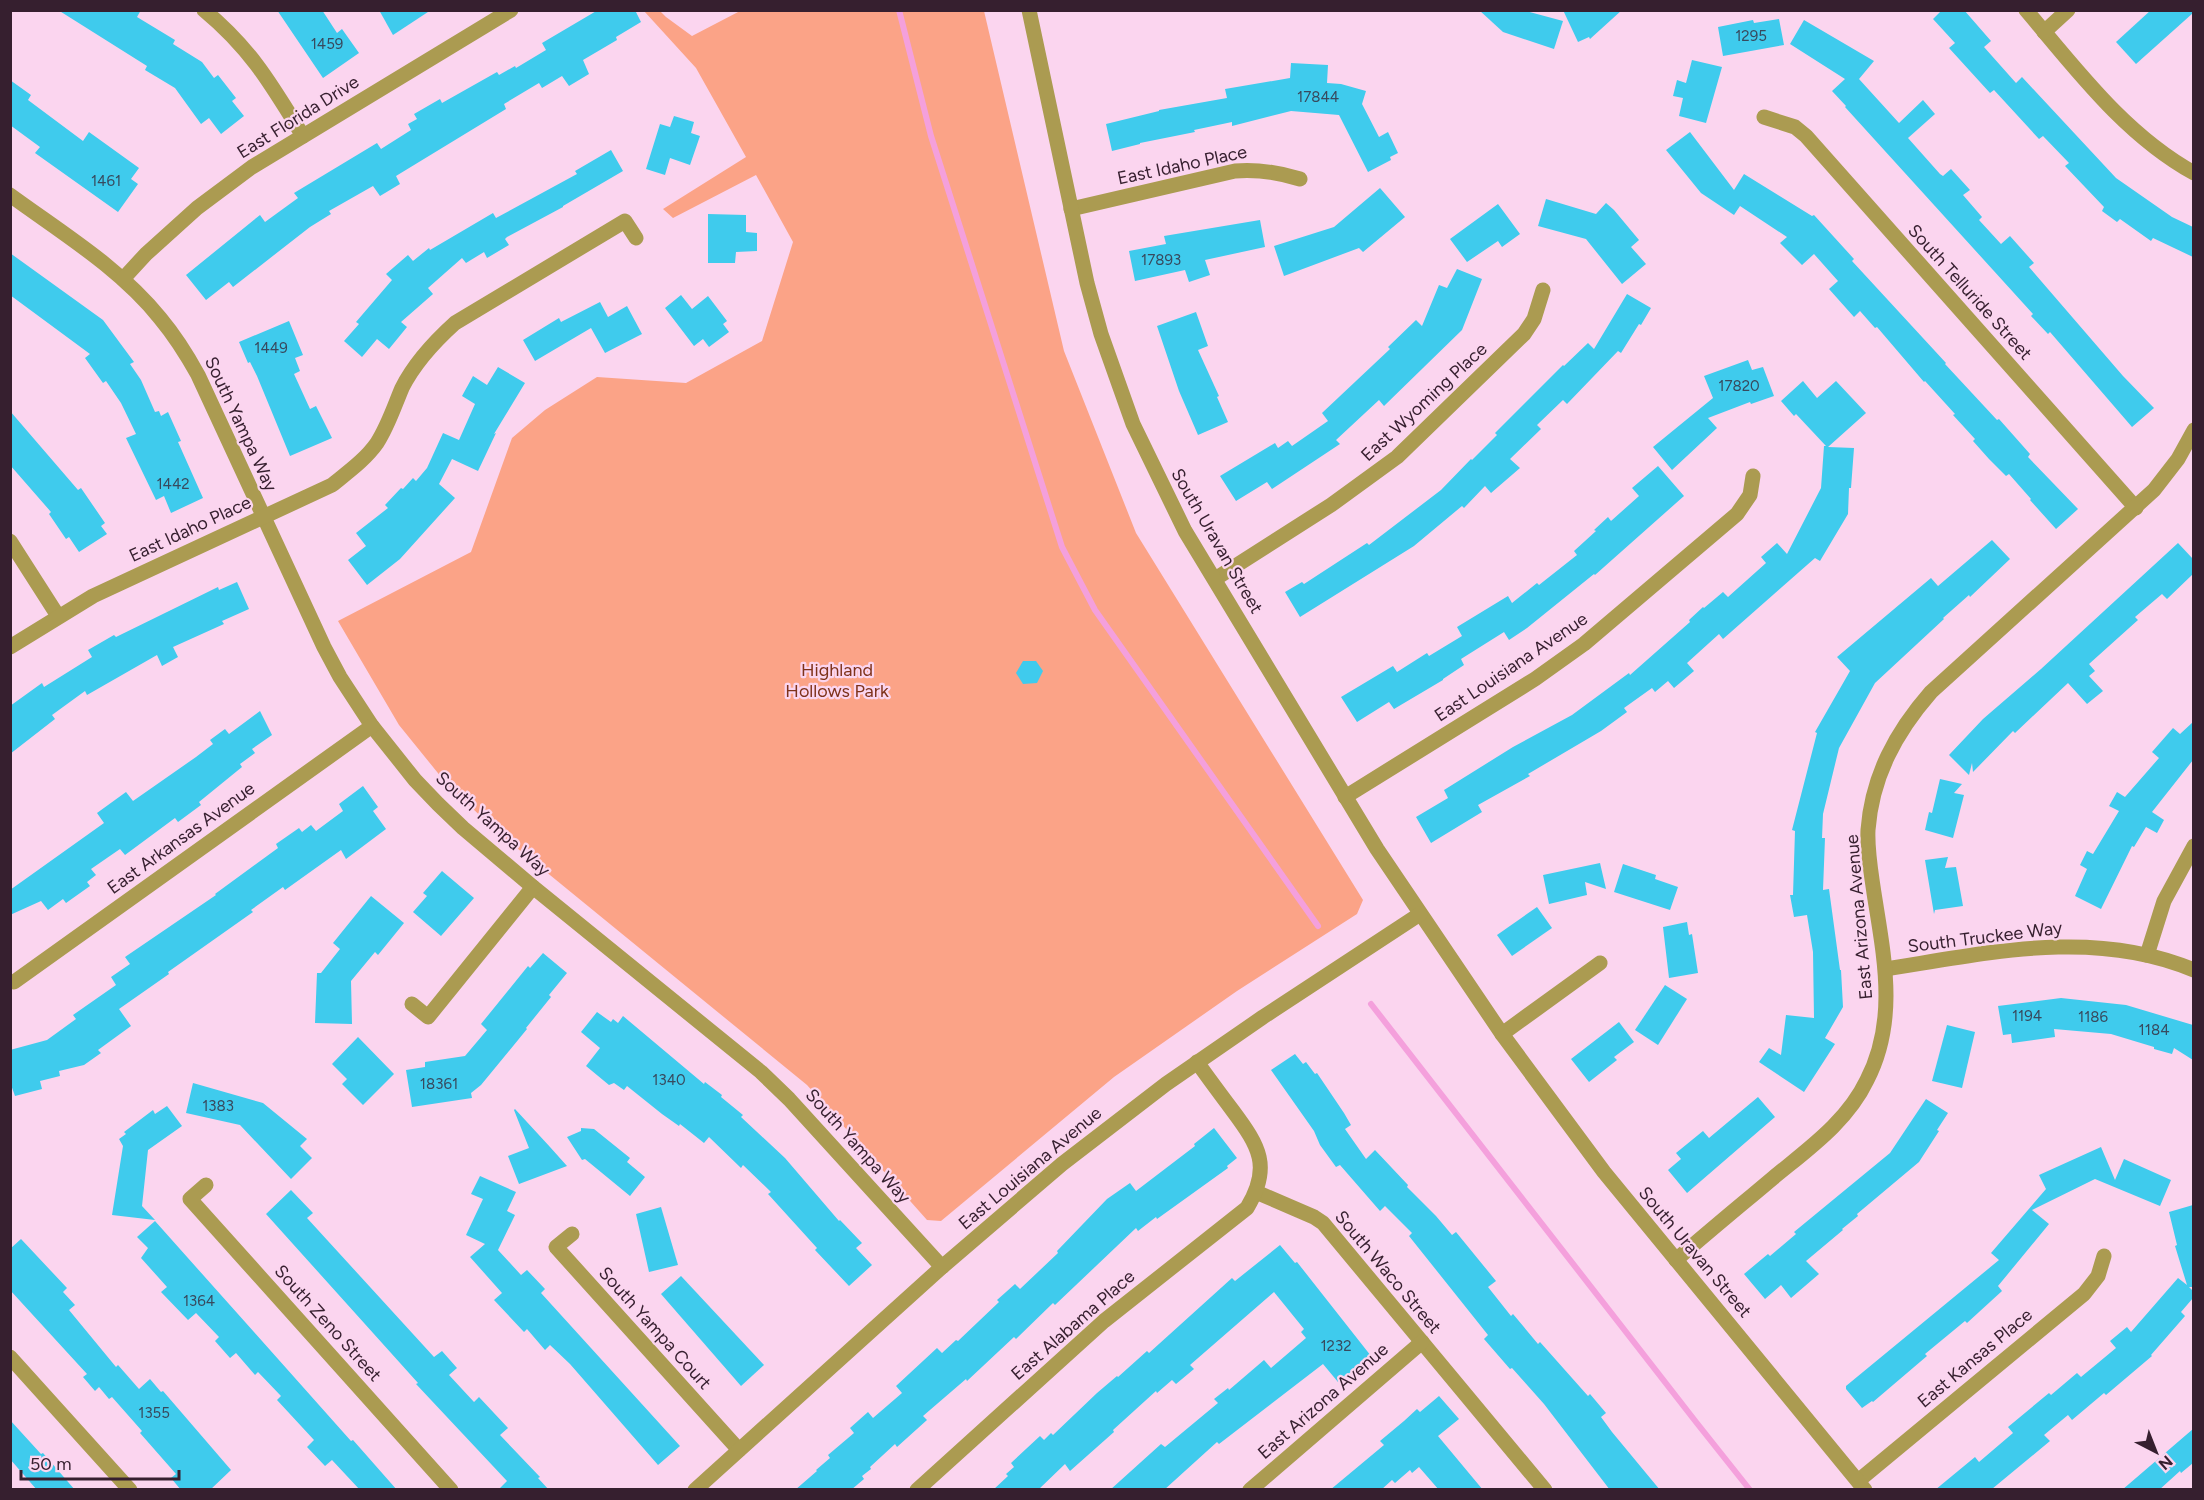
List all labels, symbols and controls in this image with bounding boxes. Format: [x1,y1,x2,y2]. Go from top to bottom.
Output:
house number: 1295 [1735,27,1767,45]
house number: 1459 [311,35,343,53]
street label: East Florida Drive [233,71,363,163]
house number: 17844 [1297,88,1339,106]
street label: East Idaho Place [1115,140,1249,189]
house number: 1461 [91,172,121,190]
street label: South Telluride Street [1903,220,2037,365]
house number: 17893 [1141,251,1181,269]
street label: East Wyoming Place [1356,338,1492,466]
house number: 1449 [254,339,288,357]
street label: South Yampa Way [200,353,282,495]
house number: 17820 [1718,377,1760,395]
street label: South Uravan Street [1166,465,1268,618]
house number: 1442 [156,475,190,493]
street label: East Idaho Place [125,491,255,567]
street label: East Louisiana Avenue [1430,608,1592,726]
park label: Highland Hollows Park [785,659,889,702]
street label: South Yampa Way [431,767,555,882]
street label: East Arkansas Avenue [103,777,259,899]
street label: East Arizona Avenue [1841,833,1877,1001]
street label: South Truckee Way [1906,917,2064,957]
house number: 1194 [2012,1007,2042,1025]
house number: 1186 [2078,1008,2109,1026]
house number: 1184 [2139,1021,2169,1039]
house number: 1340 [652,1071,686,1089]
house number: 18361 [420,1075,458,1093]
street label: South Yampa Way [801,1084,916,1208]
house number: 1383 [202,1097,234,1115]
street label: East Louisiana Avenue [954,1102,1106,1234]
street label: South Uravan Street [1634,1182,1756,1322]
street label: South Waco Street [1330,1206,1446,1338]
street label: South Zeno Street [270,1260,386,1386]
street label: South Yampa Court [594,1262,716,1394]
street label: East Alabama Place [1007,1265,1139,1385]
house number: 1364 [183,1292,215,1310]
street label: East Kansas Place [1913,1303,2037,1412]
house number: 1232 [1320,1337,1352,1355]
street label: East Arizona Avenue [1253,1338,1393,1464]
house number: 1355 [138,1404,170,1422]
north arrow [2126,1422,2186,1482]
scale bar [21,1443,178,1481]
text: N [2155,1452,2177,1474]
text: 50 m [30,1453,72,1475]

